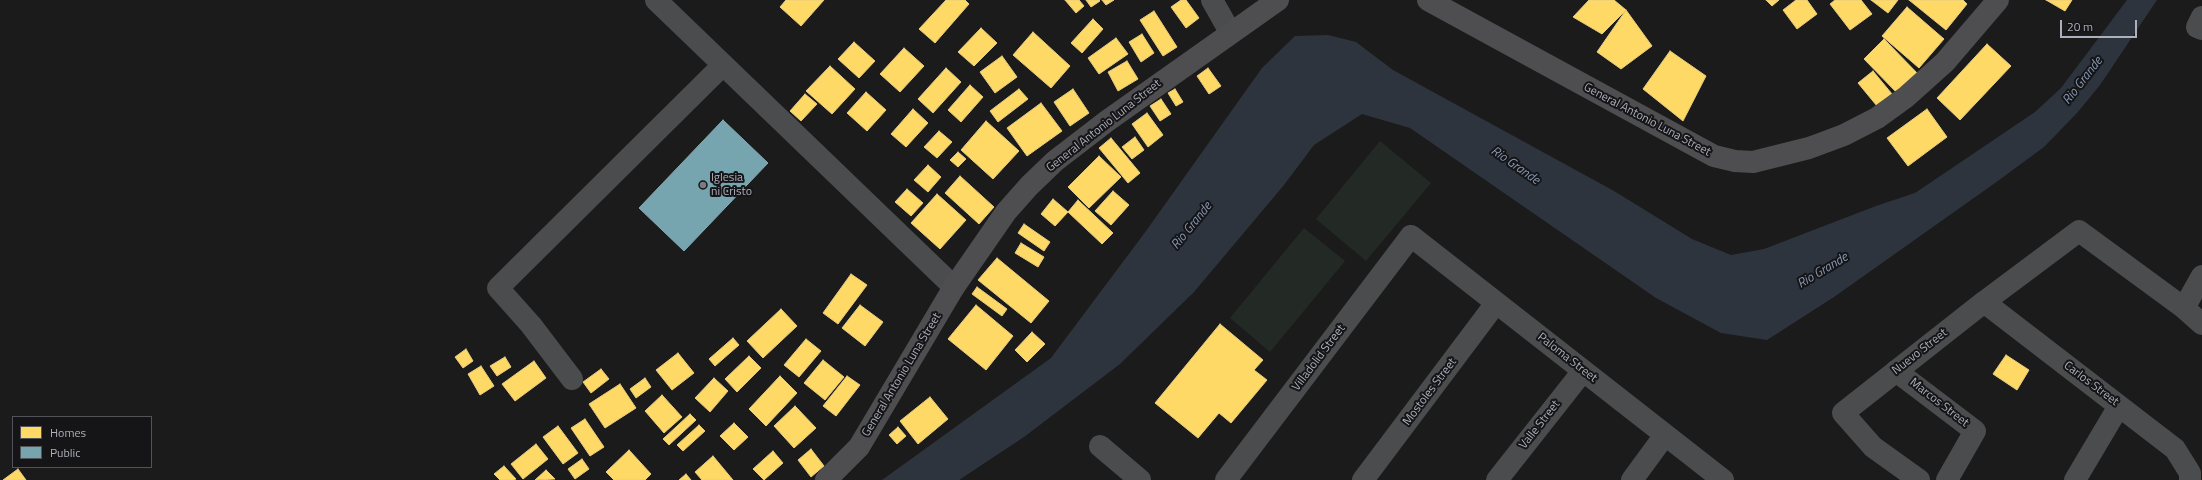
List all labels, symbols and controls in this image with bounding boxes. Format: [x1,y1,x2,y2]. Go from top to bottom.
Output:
scale bar [2062,12,2139,38]
text: 20 m [2067,17,2093,36]
water label: Rio Grande [2060,54,2106,108]
street label: General Antonio Luna Street [1044,77,1164,175]
street label: General Antonio Luna Street [1581,80,1713,160]
water label: Rio Grande [1488,144,1542,188]
place label: Iglesia ni Cristo [711,171,752,199]
marker: Iglesia ni Cristo [698,180,708,190]
water label: Rio Grande [1168,199,1216,253]
water label: Rio Grande [1795,250,1851,292]
street label: General Antonio Luna Street [859,311,945,439]
street label: Villadolid Street [1289,322,1349,394]
street label: Nuevo Street [1890,326,1950,378]
street label: Paloma Street [1534,330,1600,386]
street label: Mostoles Street [1400,356,1460,428]
street label: Carlos Street [2061,359,2121,409]
street label: Marcos Street [1907,376,1971,430]
street label: Valle Street [1517,398,1563,452]
legend [12,416,152,468]
text: Homes [50,423,86,442]
text: Public [50,443,80,462]

